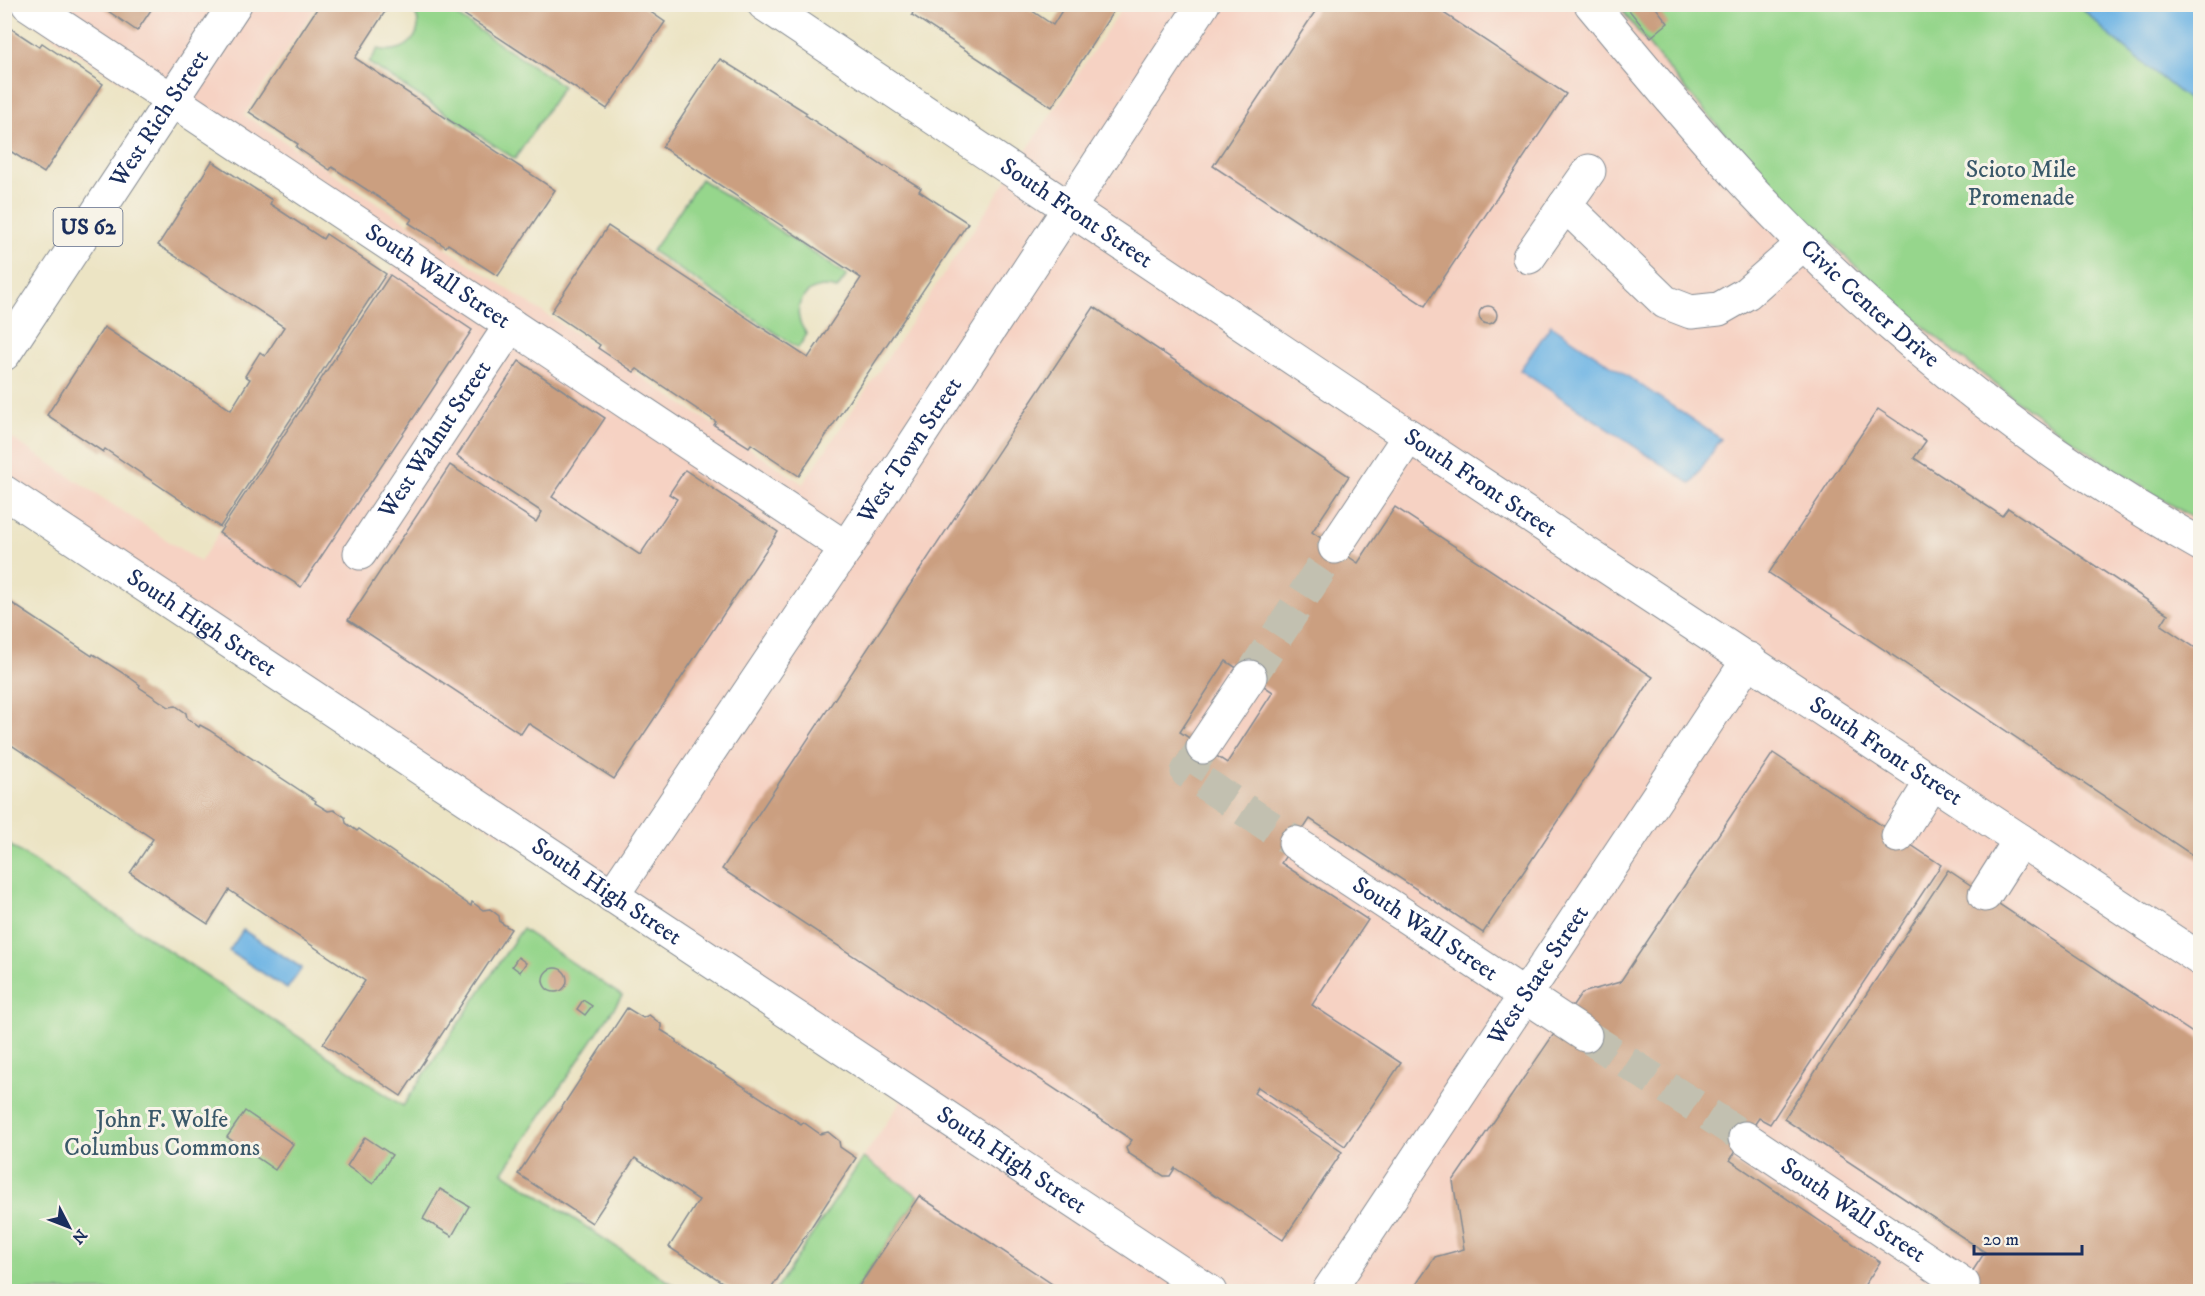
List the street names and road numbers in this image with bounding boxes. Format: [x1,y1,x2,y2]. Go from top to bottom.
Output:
street label: West Rich Street [103,44,216,194]
street label: South Front Street [994,151,1159,275]
road number: US 62 [54,208,122,246]
street label: South Wall Street [359,217,516,336]
street label: Civic Center Drive [1794,233,1946,375]
street label: West Walnut Street [371,355,498,525]
street label: West Town Street [851,371,969,530]
street label: South Front Street [1398,422,1563,545]
street label: South High Street [121,562,282,684]
street label: South Front Street [1804,690,1968,813]
street label: South High Street [526,831,687,952]
street label: South Wall Street [1347,870,1504,988]
street label: West State Street [1481,900,1596,1052]
street label: South High Street [931,1100,1092,1221]
street label: South Wall Street [1775,1151,1932,1270]

